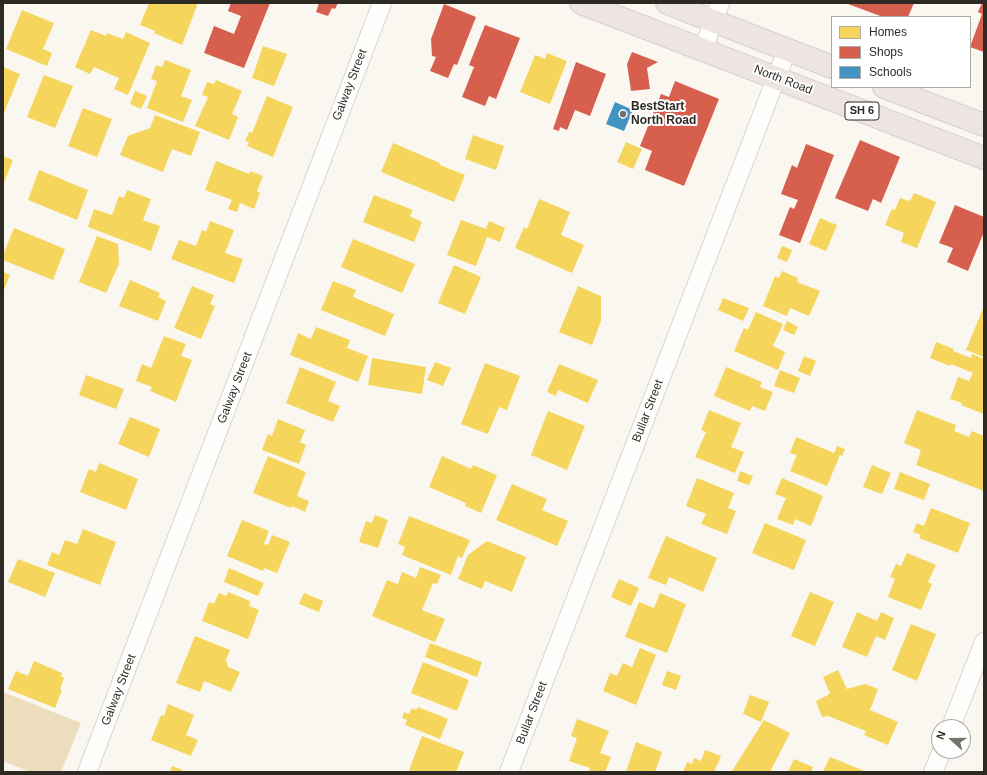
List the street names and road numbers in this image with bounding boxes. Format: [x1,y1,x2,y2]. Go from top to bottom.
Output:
street label: Galway Street [330,47,370,123]
street label: North Road [752,62,814,98]
road number: SH 6 [845,102,879,120]
street label: Galway Street [215,350,255,426]
street label: Bullar Street [629,378,667,444]
street label: Galway Street [99,652,139,728]
street label: Bullar Street [513,680,551,746]

